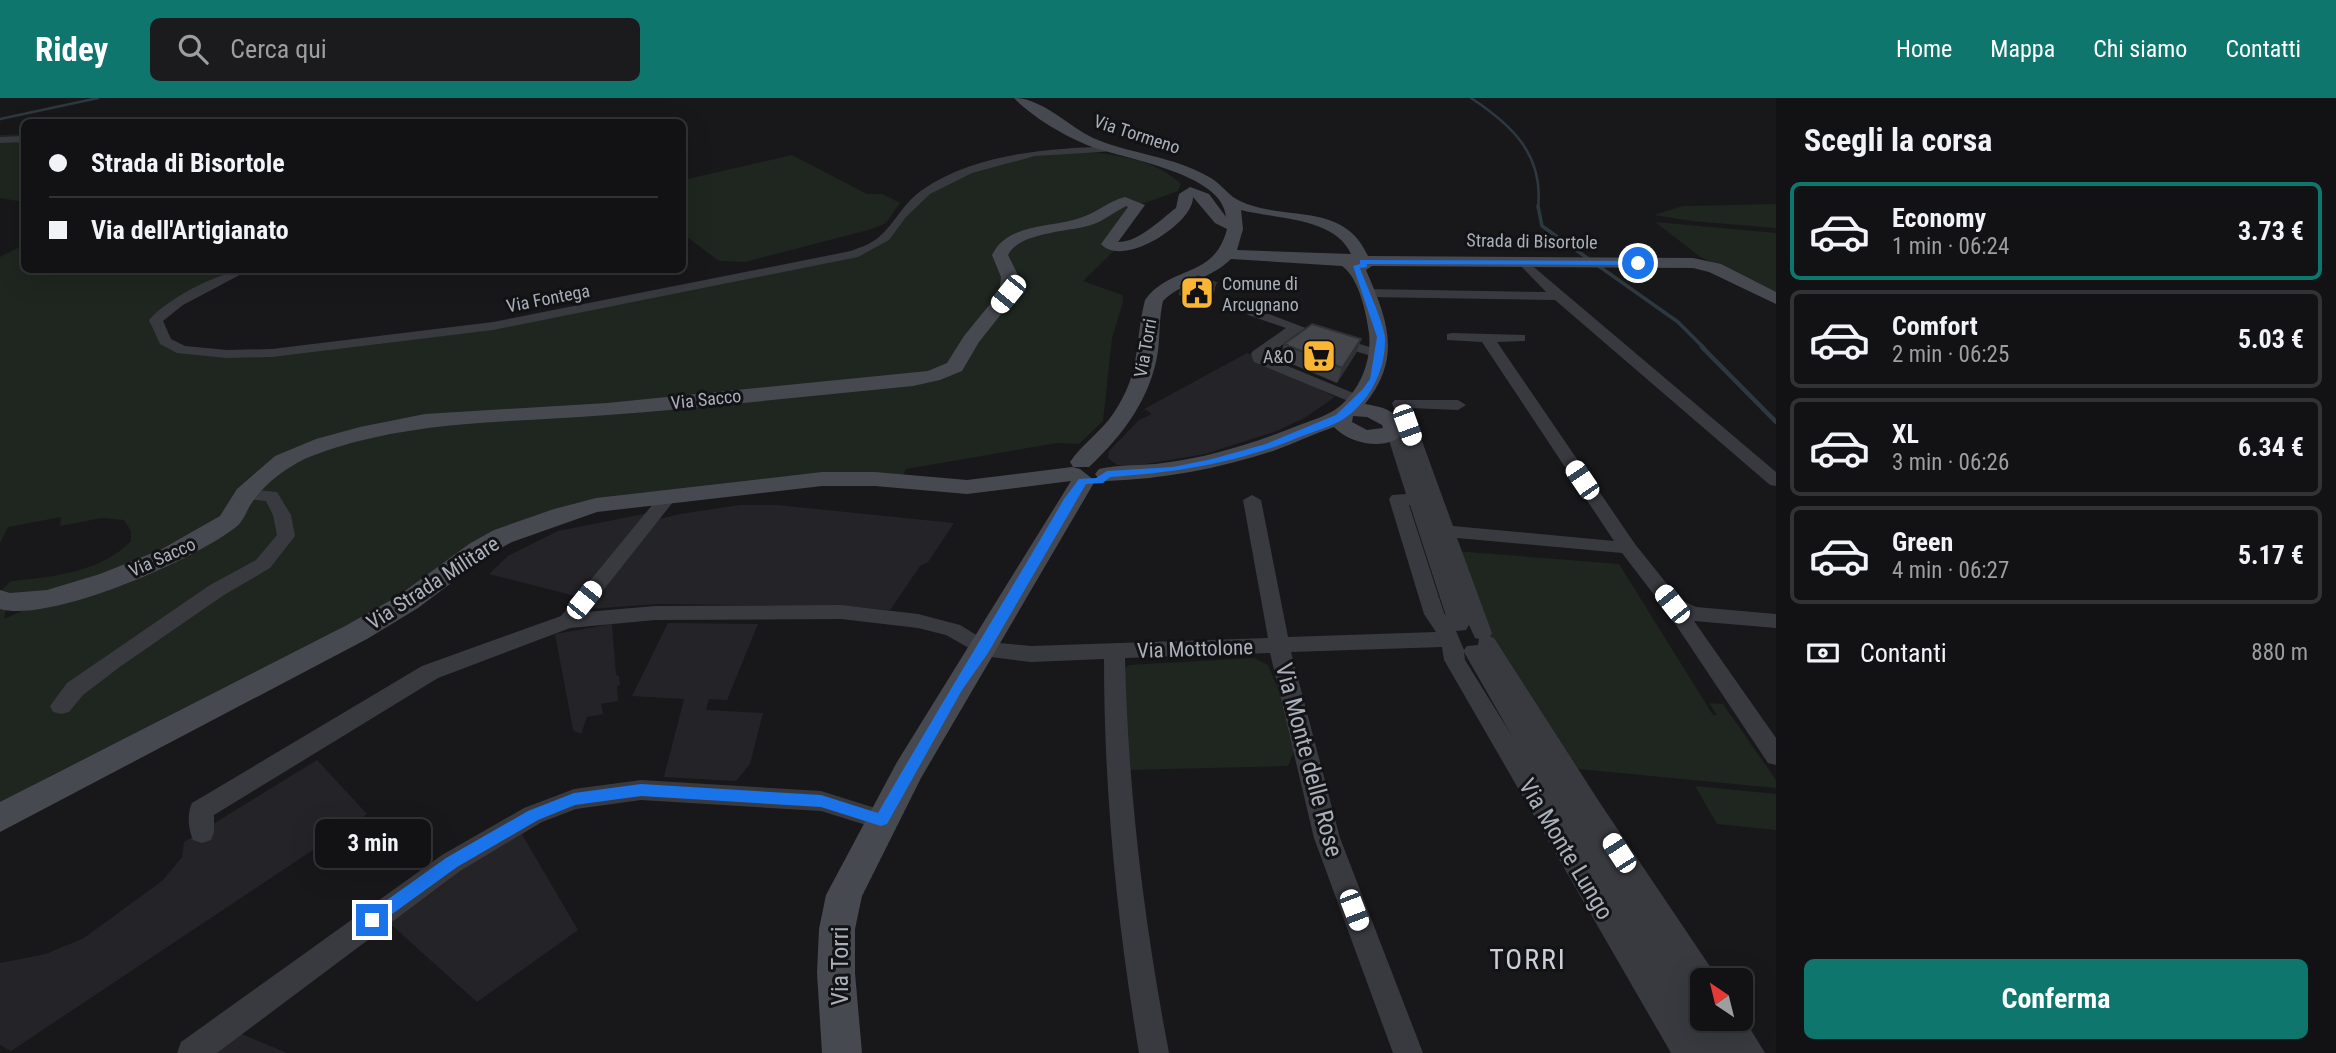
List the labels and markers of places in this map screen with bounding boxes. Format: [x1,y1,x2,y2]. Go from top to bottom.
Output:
place label: Comune di Arcugnano [1222,273,1299,315]
public building icon: Comune di Arcugnano [1178,274,1216,312]
supermarket icon: A&O [1300,337,1338,375]
place label: A&O [1263,346,1294,367]

